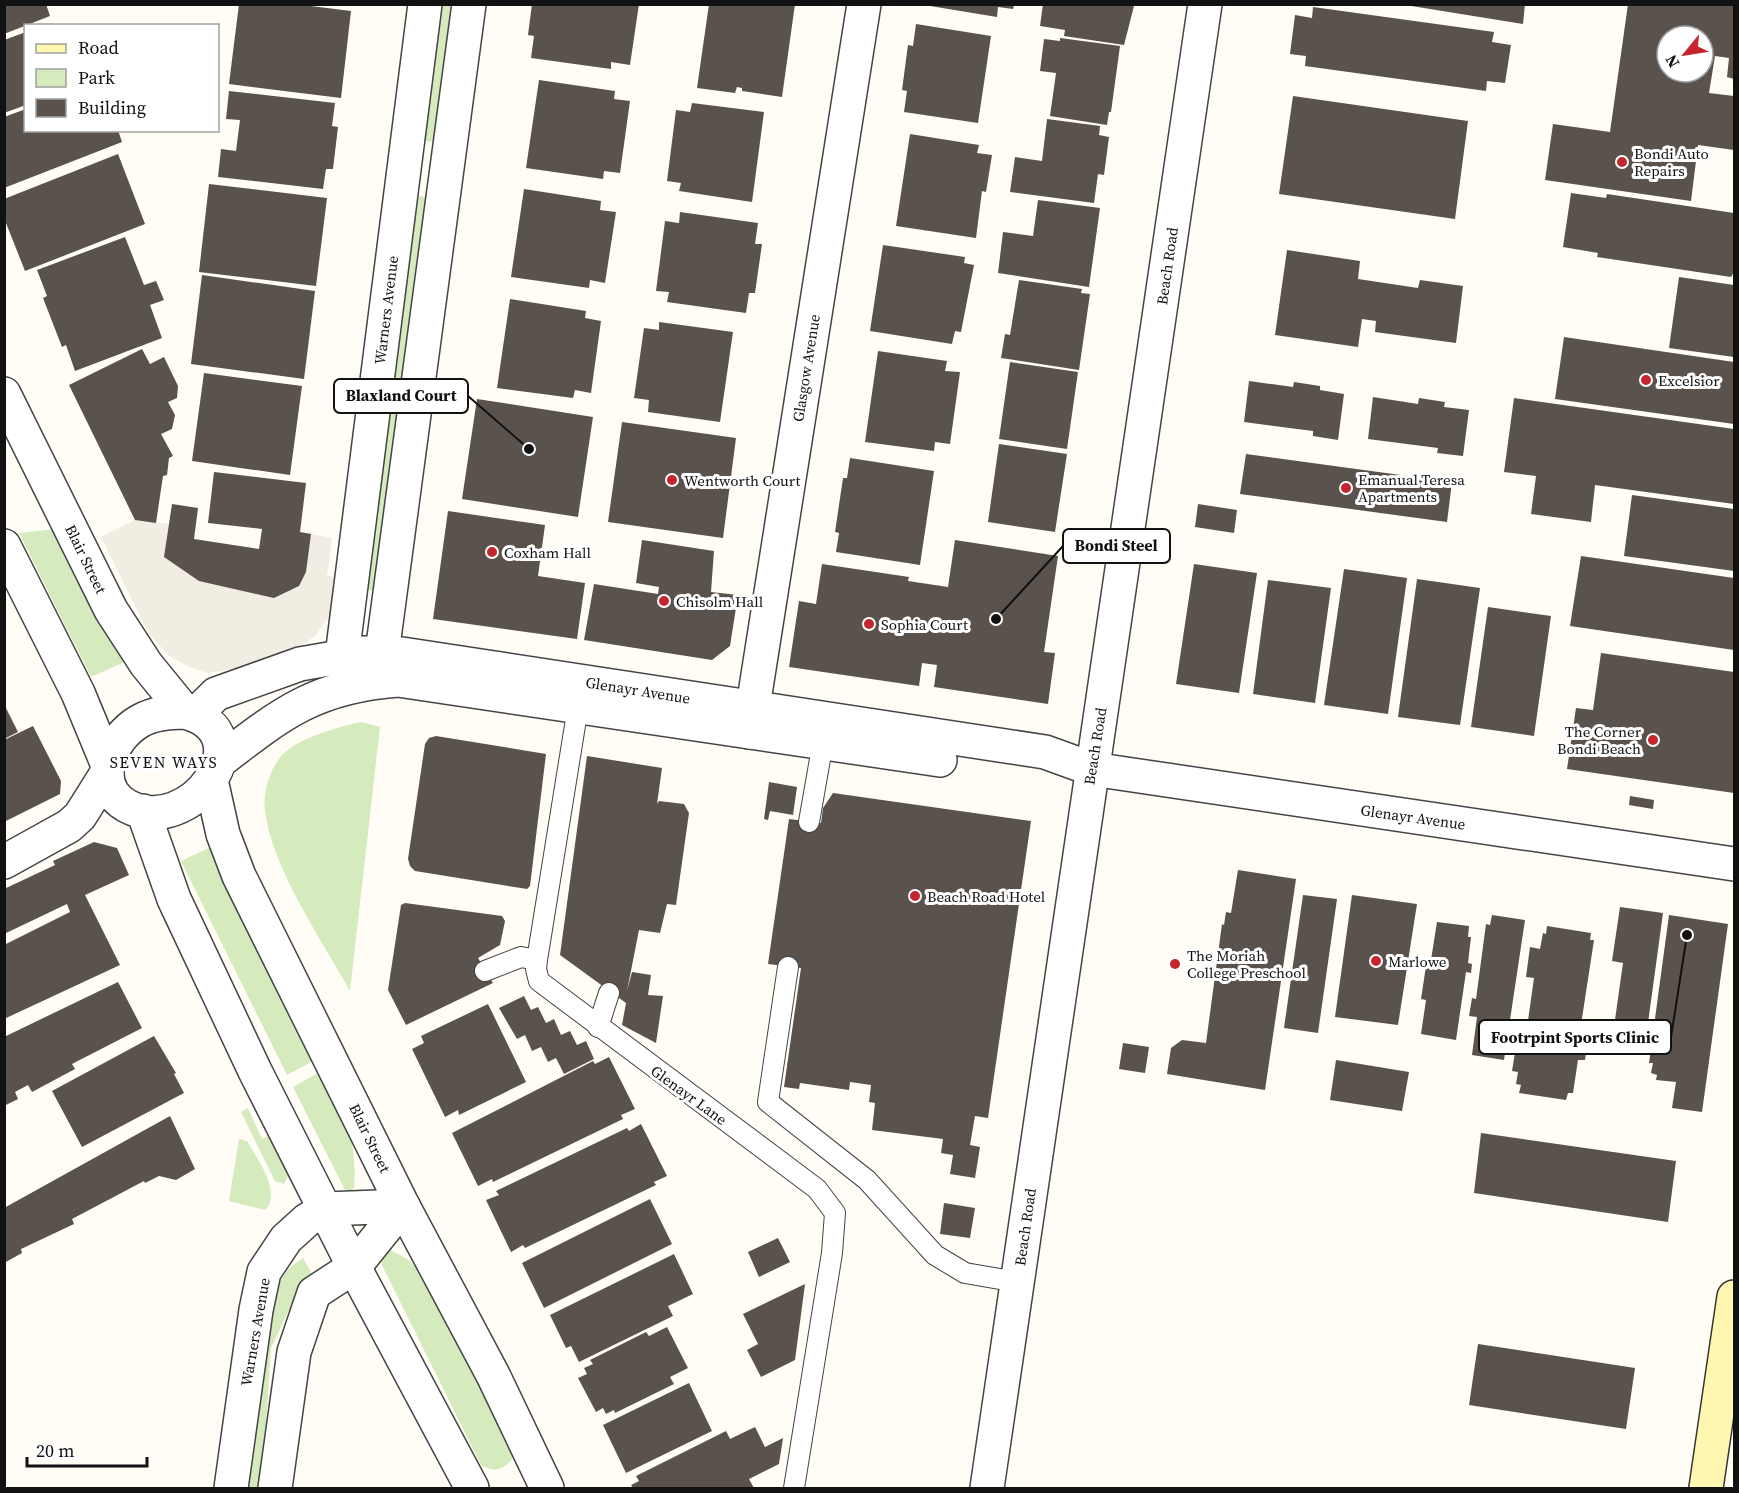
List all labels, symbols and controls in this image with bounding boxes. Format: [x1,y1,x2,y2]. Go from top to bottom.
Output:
legend [24,24,219,132]
north arrow [1655,24,1715,84]
text: Road [78,35,119,60]
text: N [1659,51,1684,72]
text: Park [78,65,115,90]
text: Building [78,95,146,120]
place label: Bondi Auto Repairs [1634,143,1709,181]
marker: Bondi Auto Repairs [1615,155,1629,169]
street label: Beach Road [1151,225,1183,306]
street label: Warners Avenue [369,254,403,366]
street label: Glasgow Avenue [787,312,825,423]
place label: Excelsior [1658,370,1720,391]
marker: Excelsior [1639,373,1653,387]
callout: Blaxland Court [334,379,468,413]
text: Blaxland Court [346,384,457,406]
place label: Emanual Teresa Apartments [1358,469,1465,507]
place label: Wentworth Court [684,470,800,491]
marker: Wentworth Court [665,473,679,487]
marker: Emanual Teresa Apartments [1339,481,1353,495]
street label: Blair Street [60,521,112,597]
callout: Bondi Steel [1063,529,1170,563]
text: Bondi Steel [1074,534,1158,556]
place label: Coxham Hall [504,542,592,563]
marker: Coxham Hall [485,545,499,559]
place label: Chisolm Hall [676,591,764,612]
marker: Chisolm Hall [657,594,671,608]
place label: Sophia Court [881,614,968,635]
marker: Sophia Court [862,617,876,631]
street label: Glenayr Avenue [584,671,692,709]
street label: Beach Road [1079,705,1112,786]
place label: The Corner Bondi Beach [1557,721,1642,759]
marker: The Corner Bondi Beach [1646,733,1660,747]
district label: SEVEN WAYS [110,751,218,773]
street label: Glenayr Avenue [1359,799,1467,835]
place label: Beach Road Hotel [927,886,1046,907]
marker: Beach Road Hotel [908,889,922,903]
place label: The Moriah College Preschool [1187,945,1306,983]
place label: Marlowe [1388,951,1447,972]
marker: Marlowe [1369,954,1383,968]
marker: The Moriah College Preschool [1168,957,1182,971]
callout: Footrpint Sports Clinic [1479,1020,1671,1054]
text: Footrpint Sports Clinic [1491,1026,1659,1048]
street label: Glenayr Lane [647,1060,732,1130]
street label: Blair Street [344,1100,396,1176]
street label: Beach Road [1009,1186,1041,1267]
street label: Warners Avenue [235,1276,275,1388]
scale bar [27,1430,147,1468]
text: 20 m [36,1438,74,1463]

